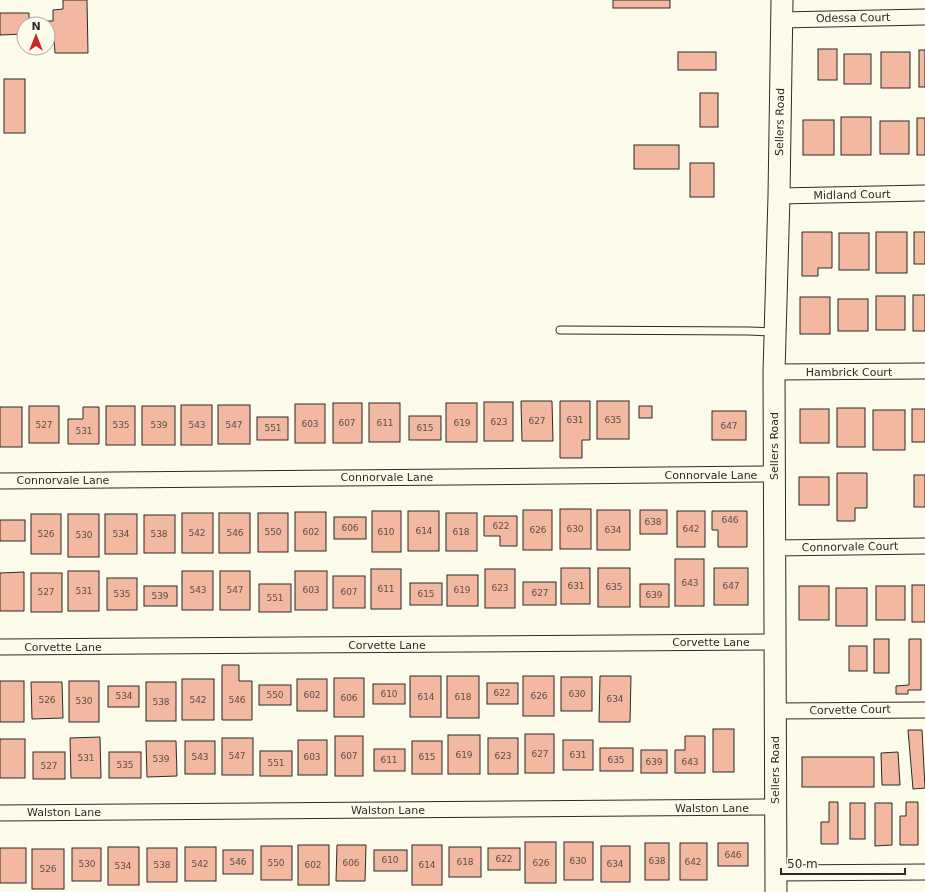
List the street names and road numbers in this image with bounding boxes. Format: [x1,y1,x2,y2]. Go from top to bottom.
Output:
street label: Odessa Court [816,11,891,25]
street label: Sellers Road [773,88,787,156]
street label: Midland Court [813,188,891,202]
street label: Hambrick Court [806,366,893,379]
street label: Sellers Road [768,412,781,480]
street label: Connorvale Lane [665,469,758,482]
street label: Connorvale Lane [341,471,434,484]
street label: Connorvale Lane [17,474,110,487]
street label: Connorvale Court [802,540,899,554]
street label: Corvette Lane [672,636,750,649]
street label: Corvette Lane [348,639,426,652]
street label: Corvette Lane [24,641,102,654]
street label: Corvette Court [809,703,891,717]
street label: Sellers Road [769,736,782,804]
street label: Walston Lane [675,802,749,815]
street label: Walston Lane [351,804,425,817]
street label: Walston Lane [27,806,101,819]

